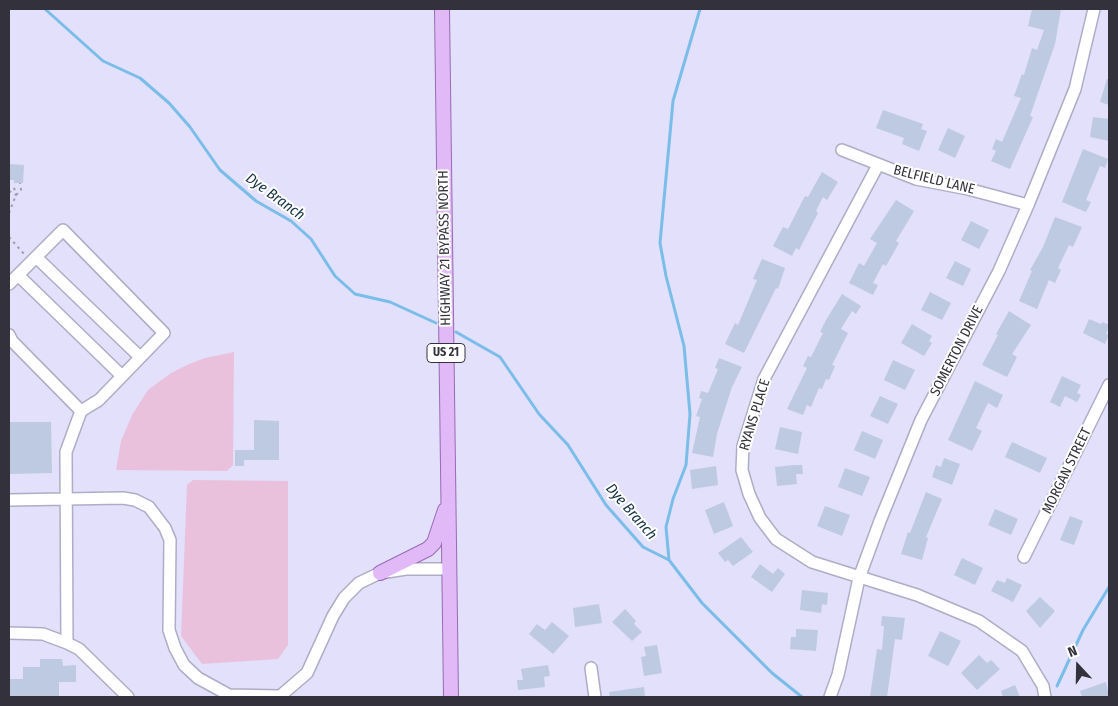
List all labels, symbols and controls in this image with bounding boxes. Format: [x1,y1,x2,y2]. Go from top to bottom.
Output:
street label: BELFIELD LANE [892,162,976,198]
water label: Dye Branch [242,169,308,225]
street label: HIGHWAY 21 BYPASS NORTH [435,170,455,326]
street label: SOMERTON DRIVE [927,303,987,399]
road number: US 21 [427,343,465,362]
street label: RYANS PLACE [736,377,774,453]
street label: MORGAN STREET [1039,425,1095,517]
water label: Dye Branch [602,480,660,544]
north arrow [1053,641,1103,691]
text: N [1065,642,1079,661]

